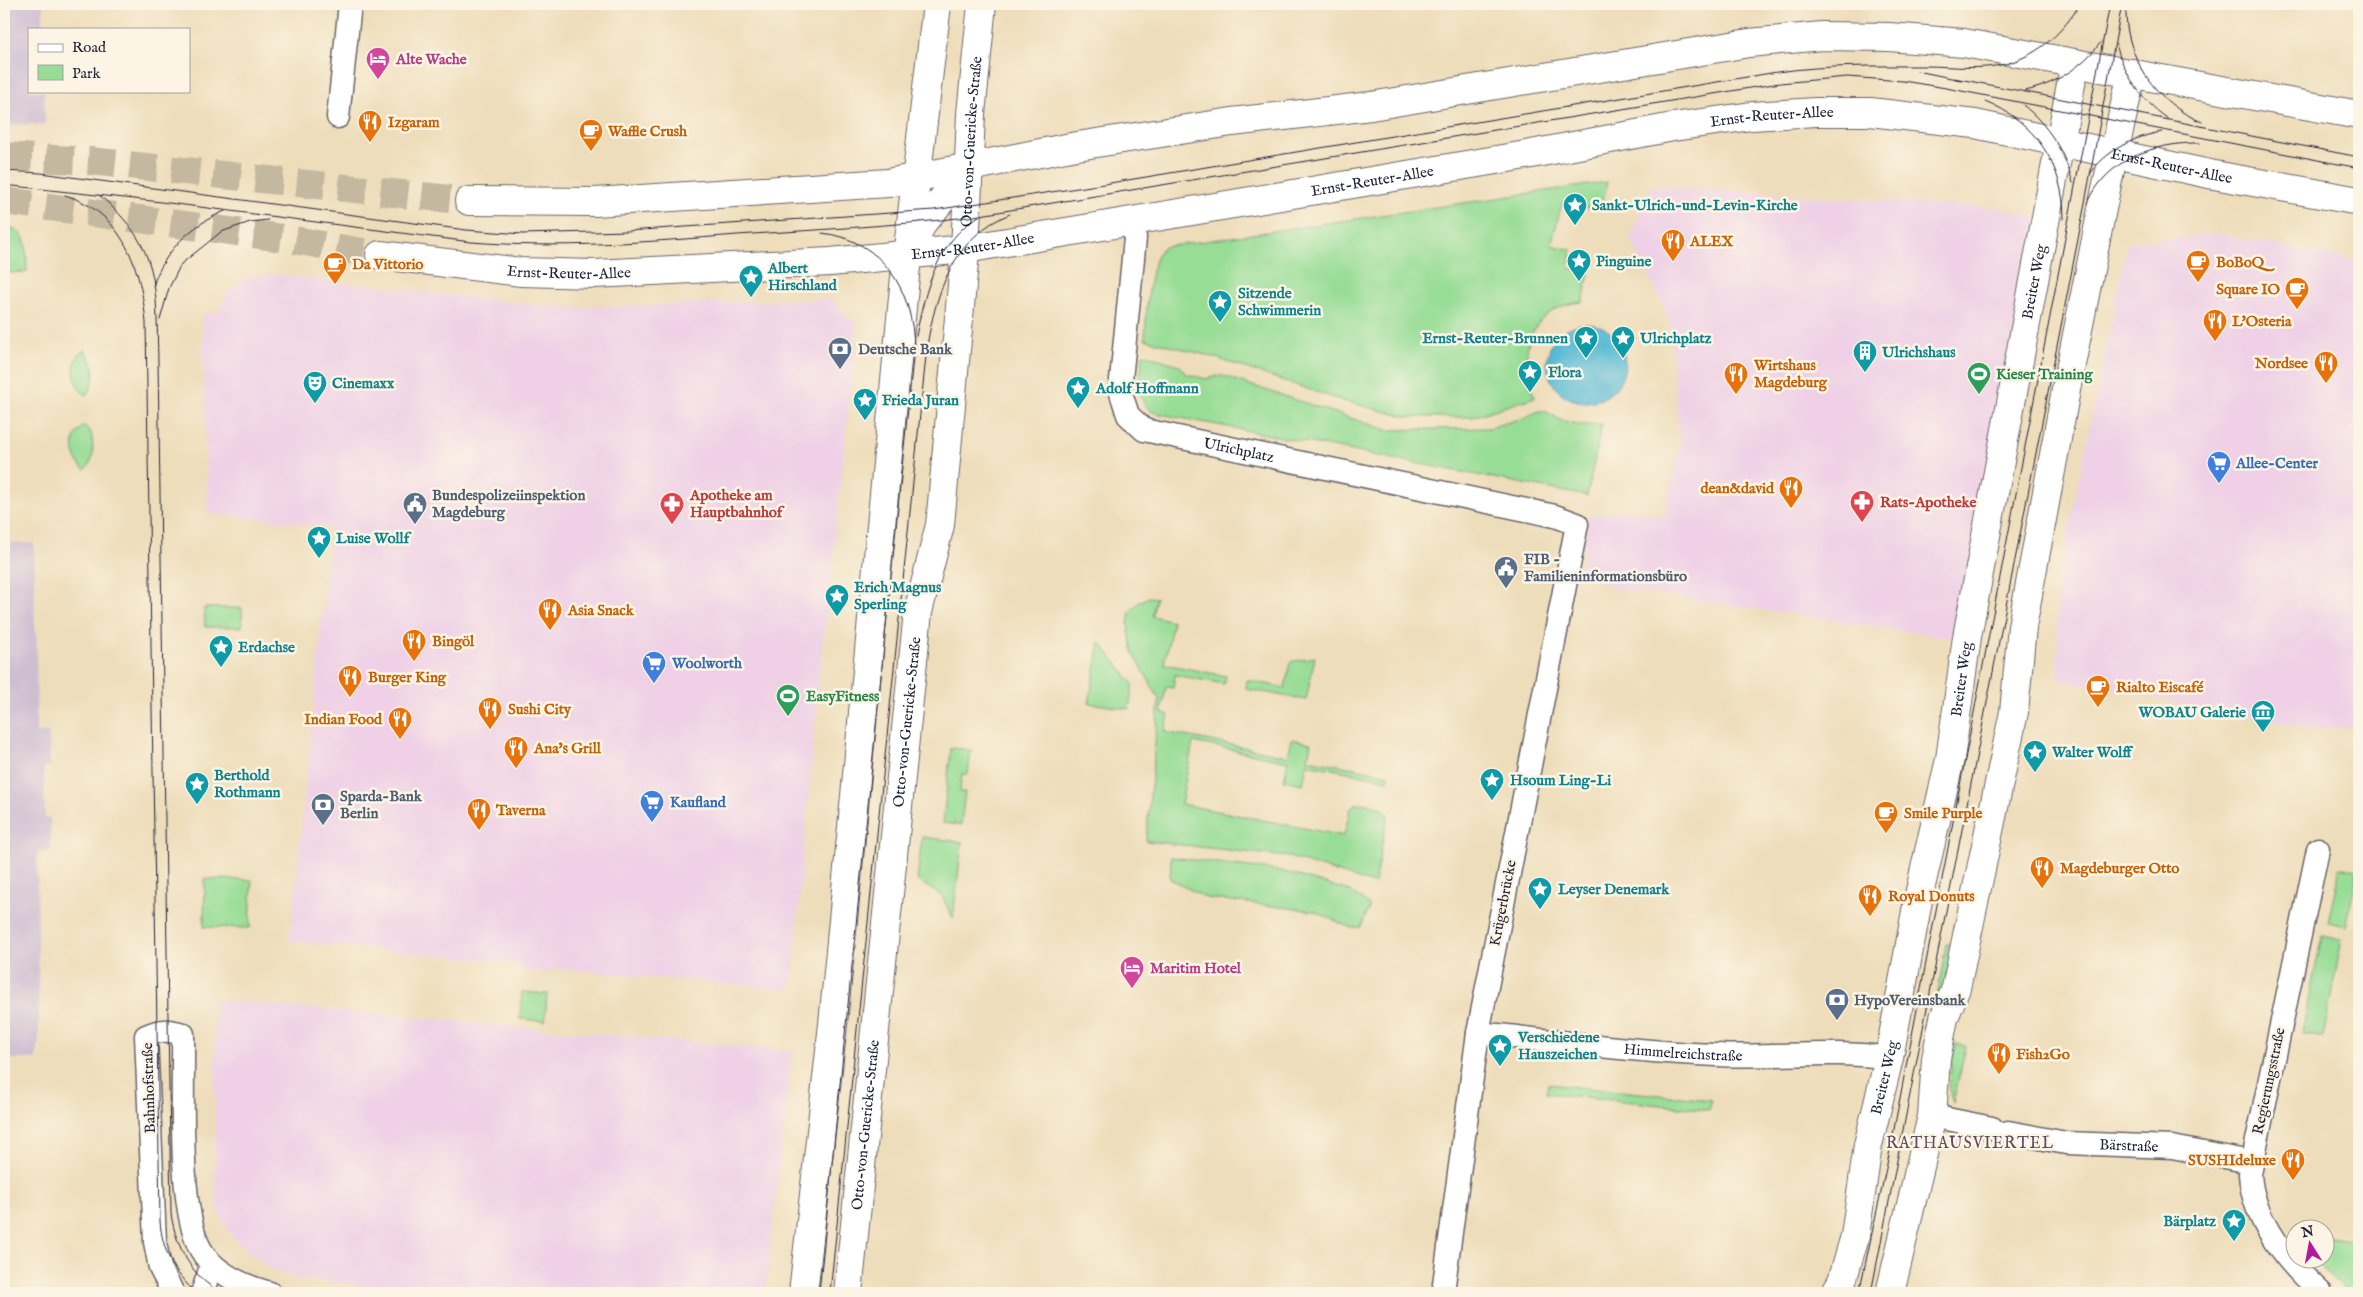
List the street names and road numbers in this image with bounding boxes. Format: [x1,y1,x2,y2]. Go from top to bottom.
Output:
street label: Otto-von-Guericke-Straße [957,55,986,227]
street label: Ernst-Reuter-Allee [1709,102,1834,131]
street label: Ernst-Reuter-Allee [2109,144,2234,188]
street label: Ernst-Reuter-Allee [1310,161,1435,200]
street label: Ernst-Reuter-Allee [910,228,1036,264]
street label: Breiter Weg [2017,242,2050,321]
street label: Ernst-Reuter-Allee [506,261,631,284]
street label: Ulrichplatz [1202,433,1276,467]
street label: Otto-von-Guericke-Straße [888,636,925,808]
street label: Breiter Weg [1946,639,1976,718]
street label: Krügerbrücke [1485,858,1521,948]
street label: Regierungsstraße [2248,1026,2290,1136]
street label: Breiter Weg [1866,1038,1902,1117]
street label: Otto-von-Guericke-Straße [847,1039,883,1211]
street label: Himmelreichstraße [1623,1039,1743,1065]
street label: Bahnhofstraße [138,1042,160,1134]
street label: Bärstraße [2099,1135,2159,1156]

